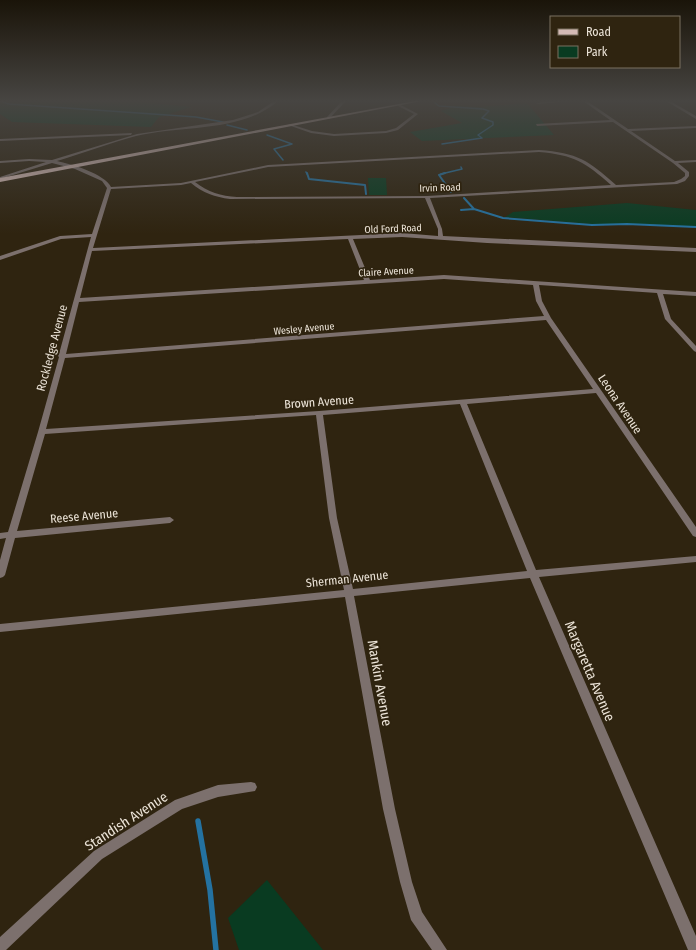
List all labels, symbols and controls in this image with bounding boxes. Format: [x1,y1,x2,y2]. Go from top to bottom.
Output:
legend [550,16,680,68]
text: Road [586,25,611,39]
text: Park [586,45,608,59]
street label: Irvin Road [419,181,461,195]
street label: Old Ford Road [364,222,422,236]
street label: Claire Avenue [358,265,414,279]
street label: Rockledge Avenue [34,303,70,393]
street label: Wesley Avenue [273,320,335,338]
street label: Leona Avenue [595,372,645,436]
street label: Brown Avenue [284,393,354,411]
street label: Reese Avenue [49,506,119,526]
street label: Sherman Avenue [305,568,389,590]
street label: Margaretta Avenue [561,618,618,724]
street label: Mankin Avenue [364,639,395,727]
street label: Standish Avenue [82,788,171,855]

